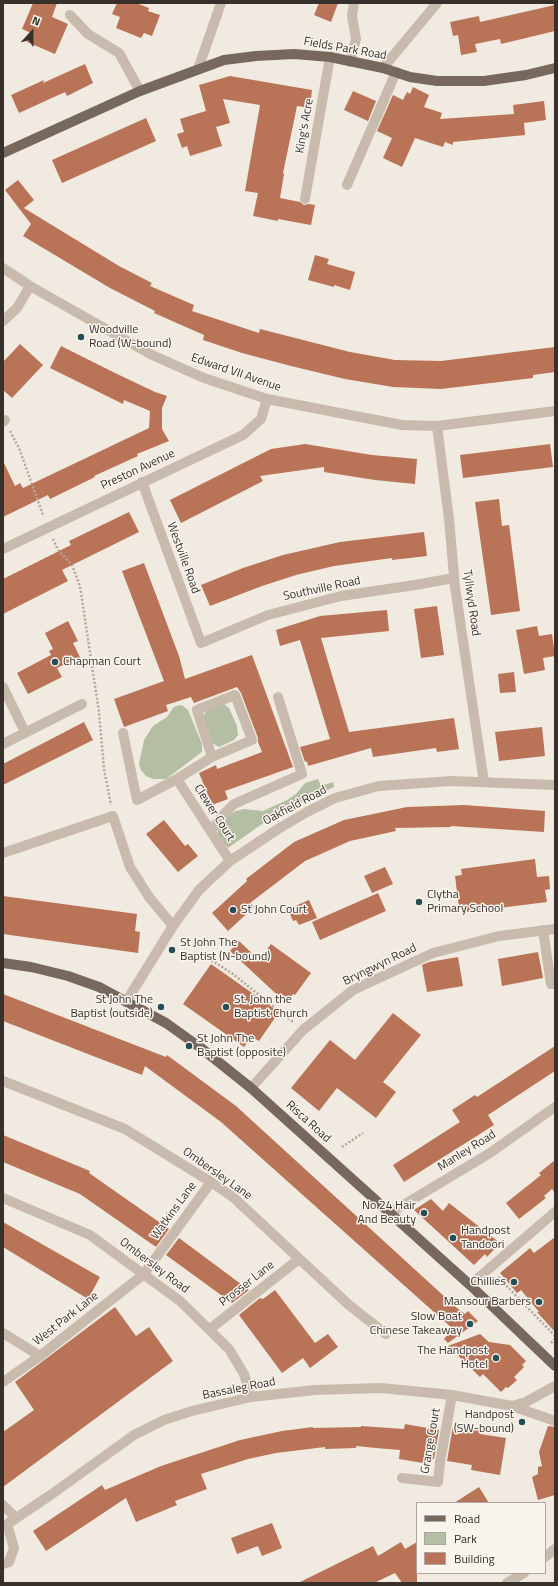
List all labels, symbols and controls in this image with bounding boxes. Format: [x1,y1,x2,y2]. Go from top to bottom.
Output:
north arrow [12,12,52,52]
text: N [30,12,43,30]
street label: Fields Park Road [302,35,388,63]
street label: King's Acre [293,98,317,154]
place label: Woodville Road (W-bound) [89,323,171,351]
marker: Woodville Road (W-bound) [76,332,86,342]
street label: Edward VII Avenue [189,351,283,395]
street label: Preston Avenue [99,447,177,493]
street label: Westville Road [163,520,203,596]
street label: Tyllwyd Road [459,569,483,637]
street label: Southville Road [282,574,362,604]
place label: Chapman Court [63,655,141,669]
marker: Chapman Court [50,657,60,667]
street label: Clewer Court [190,782,238,844]
street label: Oakfield Road [261,783,329,829]
place label: Clytha Primary School [427,888,503,916]
marker: Clytha Primary School [414,897,424,907]
place label: St John Court [241,903,307,917]
marker: St John Court [228,905,238,915]
place label: St John The Baptist (N-bound) [180,936,270,964]
street label: Bryngwyn Road [341,941,419,989]
marker: St John The Baptist (N-bound) [167,945,177,955]
place label: St John The Baptist (outside) [70,993,153,1021]
place label: St. John the Baptist Church [234,993,308,1021]
marker: St John The Baptist (outside) [156,1002,166,1012]
marker: St. John the Baptist Church [221,1002,231,1012]
place label: St John The Baptist (opposite) [197,1032,286,1060]
marker: St John The Baptist (opposite) [184,1041,194,1051]
street label: Risca Road [283,1098,333,1146]
street label: Manley Road [435,1127,499,1175]
street label: Ombersley Lane [179,1145,255,1203]
street label: Watkins Lane [148,1179,200,1243]
place label: No 24 Hair And Beauty [358,1199,416,1227]
marker: No 24 Hair And Beauty [419,1208,429,1218]
place label: Handpost Tandoori [461,1224,510,1252]
marker: Handpost Tandoori [448,1233,458,1243]
street label: Ombersley Road [116,1235,192,1297]
street label: Prosser Lane [217,1258,277,1310]
place label: Chillies [471,1275,506,1289]
marker: Chillies [509,1277,519,1287]
street label: West Park Lane [31,1289,101,1349]
place label: Mansour Barbers [444,1295,531,1309]
marker: Mansour Barbers [534,1297,544,1307]
place label: Slow Boat Chinese Takeaway [370,1310,462,1338]
marker: Slow Boat Chinese Takeaway [465,1319,475,1329]
place label: The Handpost Hotel [417,1344,488,1372]
marker: The Handpost Hotel [491,1353,501,1363]
street label: Bassaleg Road [201,1375,277,1403]
street label: Grange Court [418,1407,444,1475]
place label: Handpost (SW-bound) [454,1408,514,1436]
marker: Handpost (SW-bound) [517,1417,527,1427]
legend [416,1502,546,1574]
text: Road [454,1509,480,1528]
text: Park [454,1529,477,1548]
text: Building [454,1549,495,1568]

